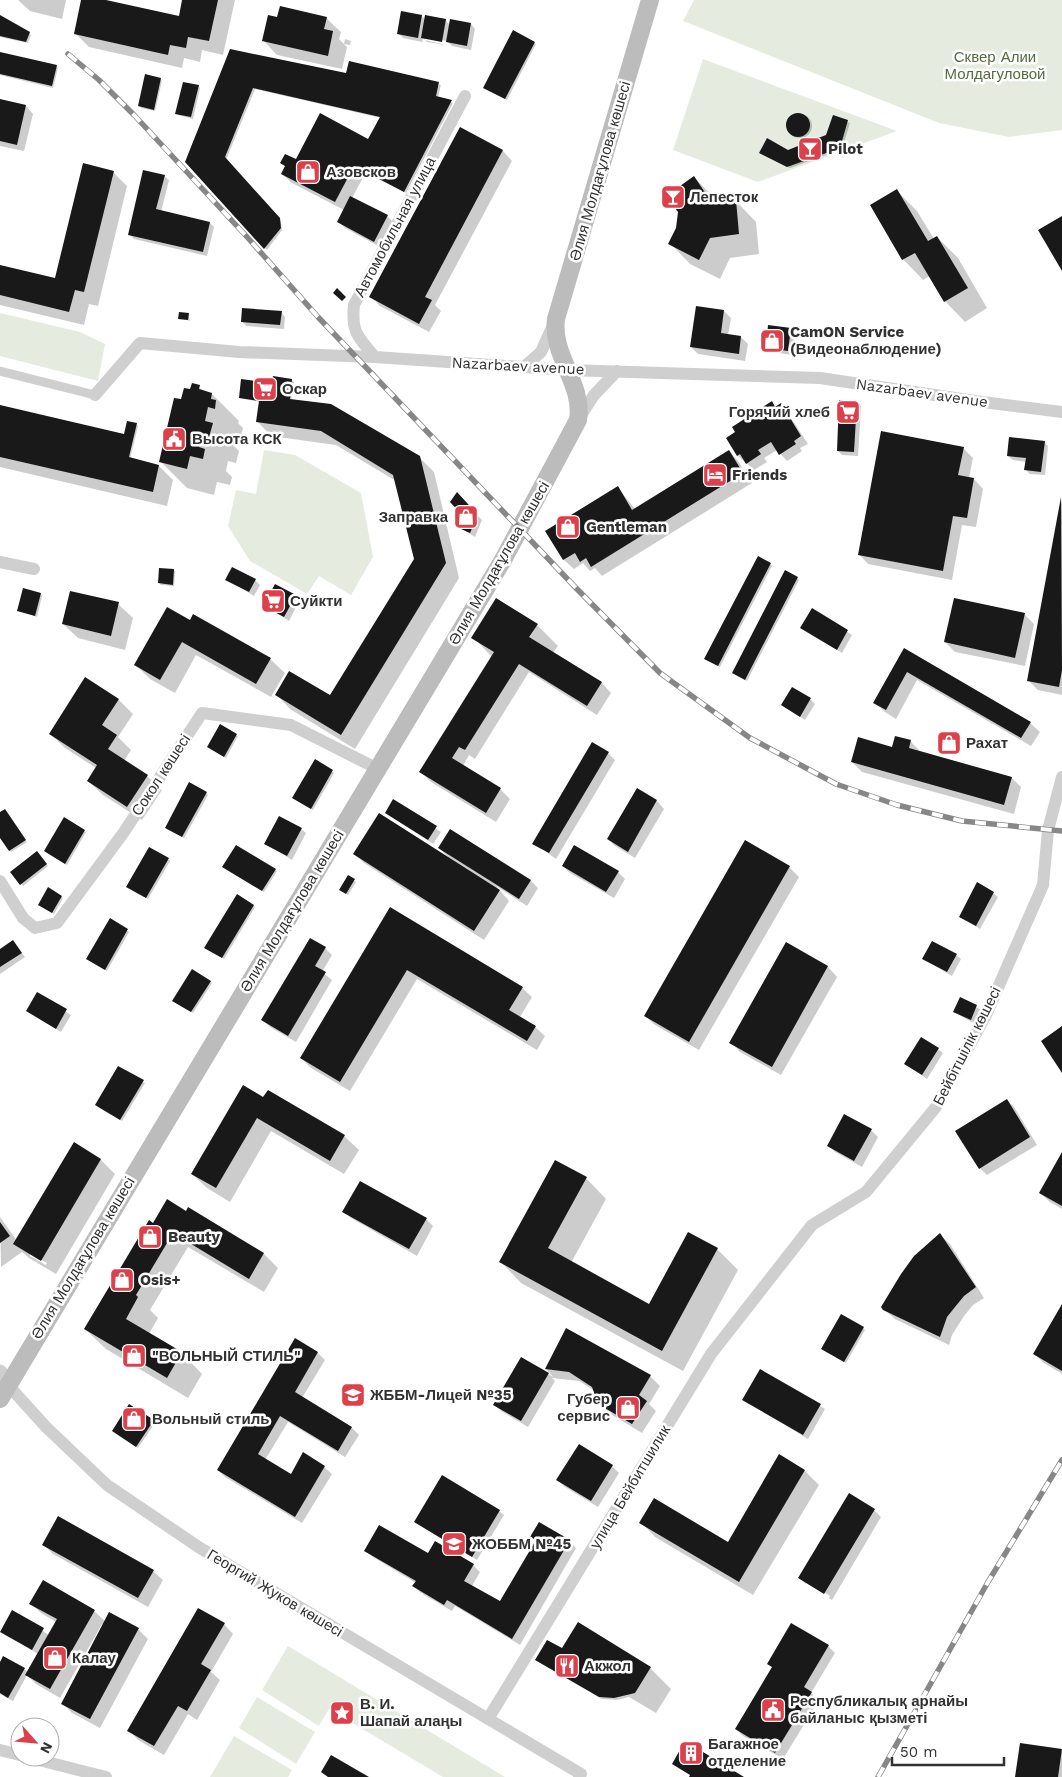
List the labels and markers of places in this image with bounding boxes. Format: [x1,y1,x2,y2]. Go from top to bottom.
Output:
bar icon: Pilot [797,136,823,162]
place label: Pilot [828,140,863,158]
shop icon: Азовсков [295,159,321,185]
place label: Азовсков [326,163,396,181]
bar icon: Лепесток [660,184,686,210]
place label: Лепесток [690,188,759,206]
place label: CamON Service (Видеонаблюдение) [790,323,942,358]
shop icon: CamON Service (Видеонаблюдение) [759,328,785,354]
supermarket icon: Оскар [252,376,278,402]
place label: Оскар [282,380,327,398]
supermarket icon: Горячий хлеб [835,399,861,425]
place label: Горячий хлеб [729,403,830,421]
public building icon: Высота КСК [161,426,187,452]
place label: Высота КСК [192,430,283,448]
hotel icon: Friends [702,462,728,488]
place label: Friends [732,466,787,484]
shop icon: Заправка [453,504,479,530]
place label: Заправка [379,508,449,526]
shop icon: Gentleman [555,514,581,540]
place label: Gentleman [586,518,667,536]
supermarket icon: Суйкти [260,588,286,614]
place label: Суйкти [290,592,342,610]
shop icon: Рахат [936,730,962,756]
place label: Рахат [966,734,1008,752]
shop icon: Beauty [137,1224,163,1250]
place label: Beauty [168,1228,220,1246]
shop icon: Osis+ [109,1267,135,1293]
place label: Osis+ [140,1271,180,1289]
shop icon: "ВОЛЬНЫЙ СТИЛЬ" [121,1343,147,1369]
place label: "ВОЛЬНЫЙ СТИЛЬ" [152,1347,301,1365]
school or university icon: ЖББМ-Лицей №35 [340,1382,366,1408]
place label: ЖББМ-Лицей №35 [369,1386,512,1404]
place label: Губер сервис [557,1390,610,1425]
shop icon: Губер сервис [615,1395,641,1421]
shop icon: Вольный стиль [121,1406,147,1432]
place label: Вольный стиль [152,1410,269,1428]
school or university icon: ЖОББМ №45 [441,1531,467,1557]
place label: ЖОББМ №45 [471,1535,572,1553]
shop icon: Калау [42,1645,68,1671]
place label: Калау [72,1649,117,1667]
restaurant icon: Акжол [554,1653,580,1679]
place label: Акжол [584,1657,631,1675]
place label: Республикалық арнайы байланыс қызметі [790,1692,968,1727]
place label: В. И. Шапай алаңы [360,1695,462,1730]
public building icon: Республикалық арнайы байланыс қызметі [760,1697,786,1723]
place icon: В. И. Шапай алаңы [329,1700,355,1726]
place label: Багажное отделение [708,1735,786,1770]
building icon: Багажное отделение [678,1740,704,1766]

